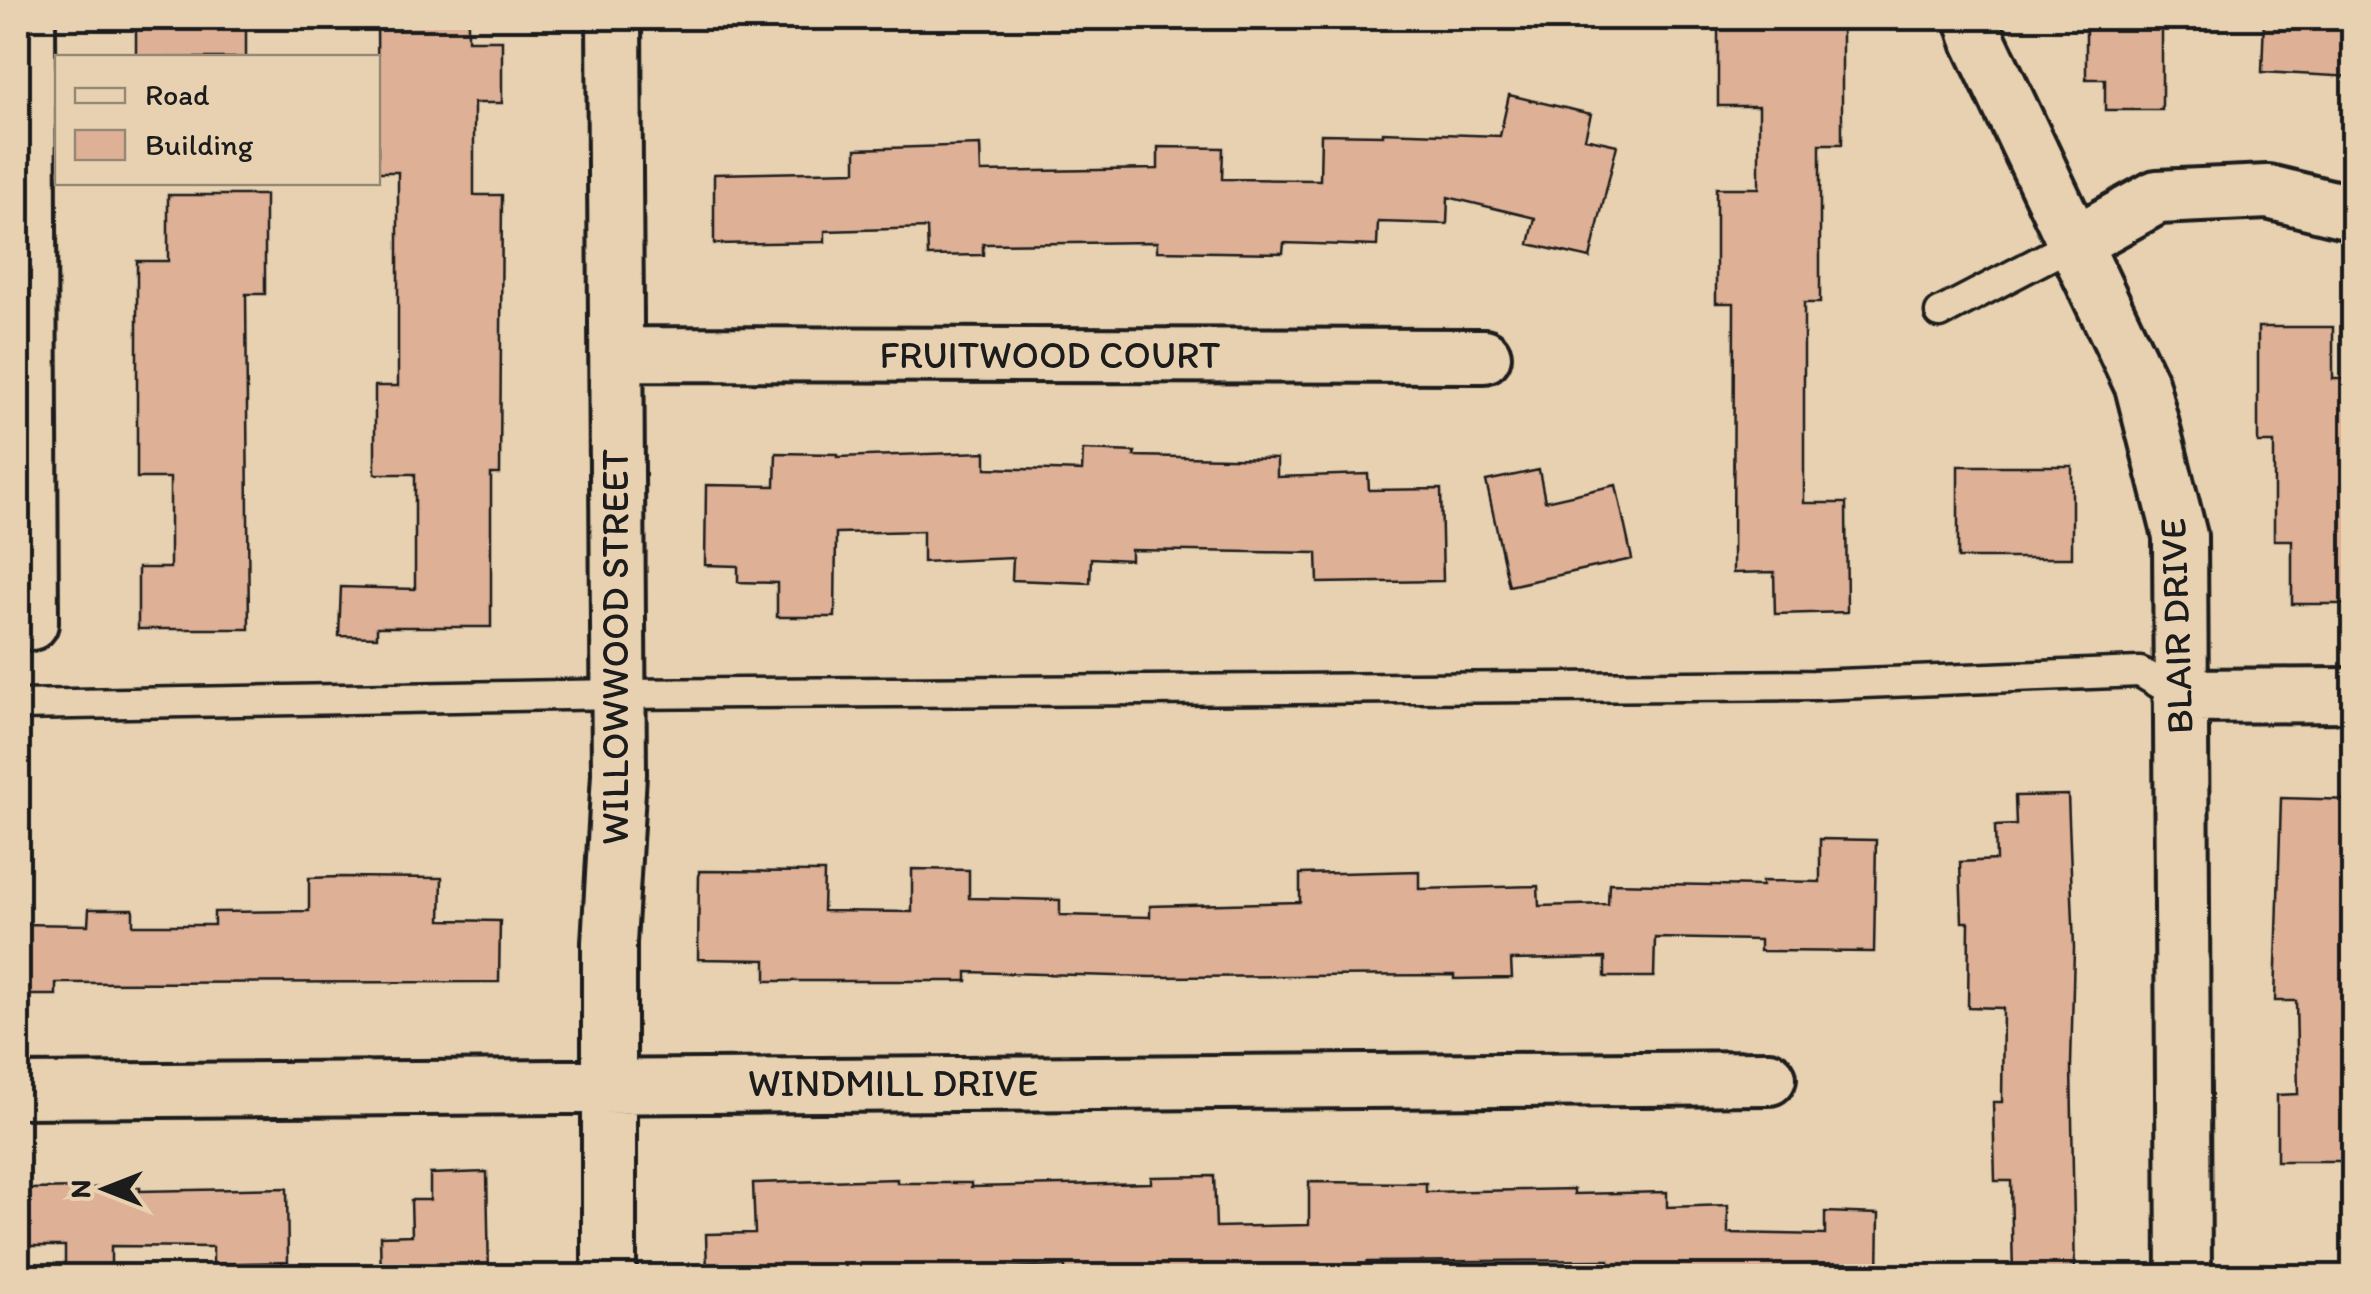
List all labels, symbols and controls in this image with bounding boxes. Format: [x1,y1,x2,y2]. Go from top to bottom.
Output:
legend [55,55,380,185]
text: Road [145,76,210,113]
text: Building [145,126,254,163]
street label: FRUITWOOD COURT [880,332,1220,378]
street label: WILLOWWOOD STREET [592,449,638,845]
street label: BLAIR DRIVE [2149,517,2203,735]
street label: WINDMILL DRIVE [748,1060,1038,1106]
north arrow [55,1139,155,1239]
text: N [63,1180,97,1198]

